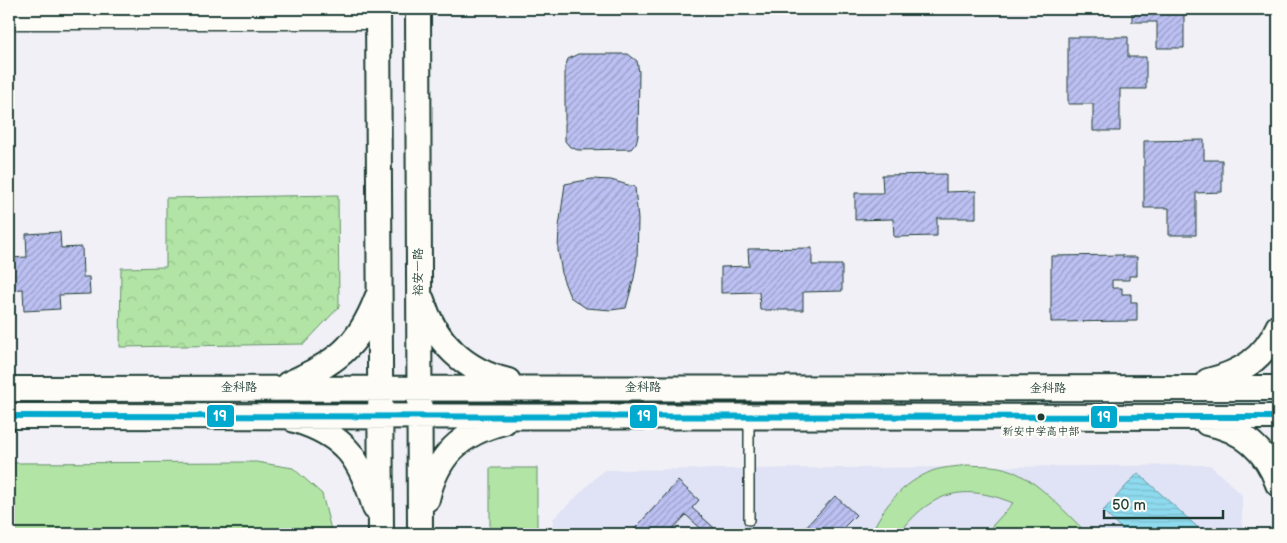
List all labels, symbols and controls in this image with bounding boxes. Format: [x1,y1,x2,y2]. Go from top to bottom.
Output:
street label: 裕安一路 [411,248,426,296]
street label: 金科路 [221,380,257,395]
street label: 金科路 [625,380,661,395]
street label: 金科路 [1030,381,1066,396]
line badge: 19 [206,404,235,428]
line badge: 19 [629,404,658,429]
line badge: 19 [1090,405,1118,429]
text: 19 [213,408,227,425]
text: 19 [637,408,651,425]
text: 19 [1097,409,1111,426]
marker: 新安中学高中部 [1036,412,1046,422]
place label: 新安中学高中部 [1003,425,1080,438]
scale bar [1104,488,1223,520]
text: 50 m [1112,496,1146,515]

